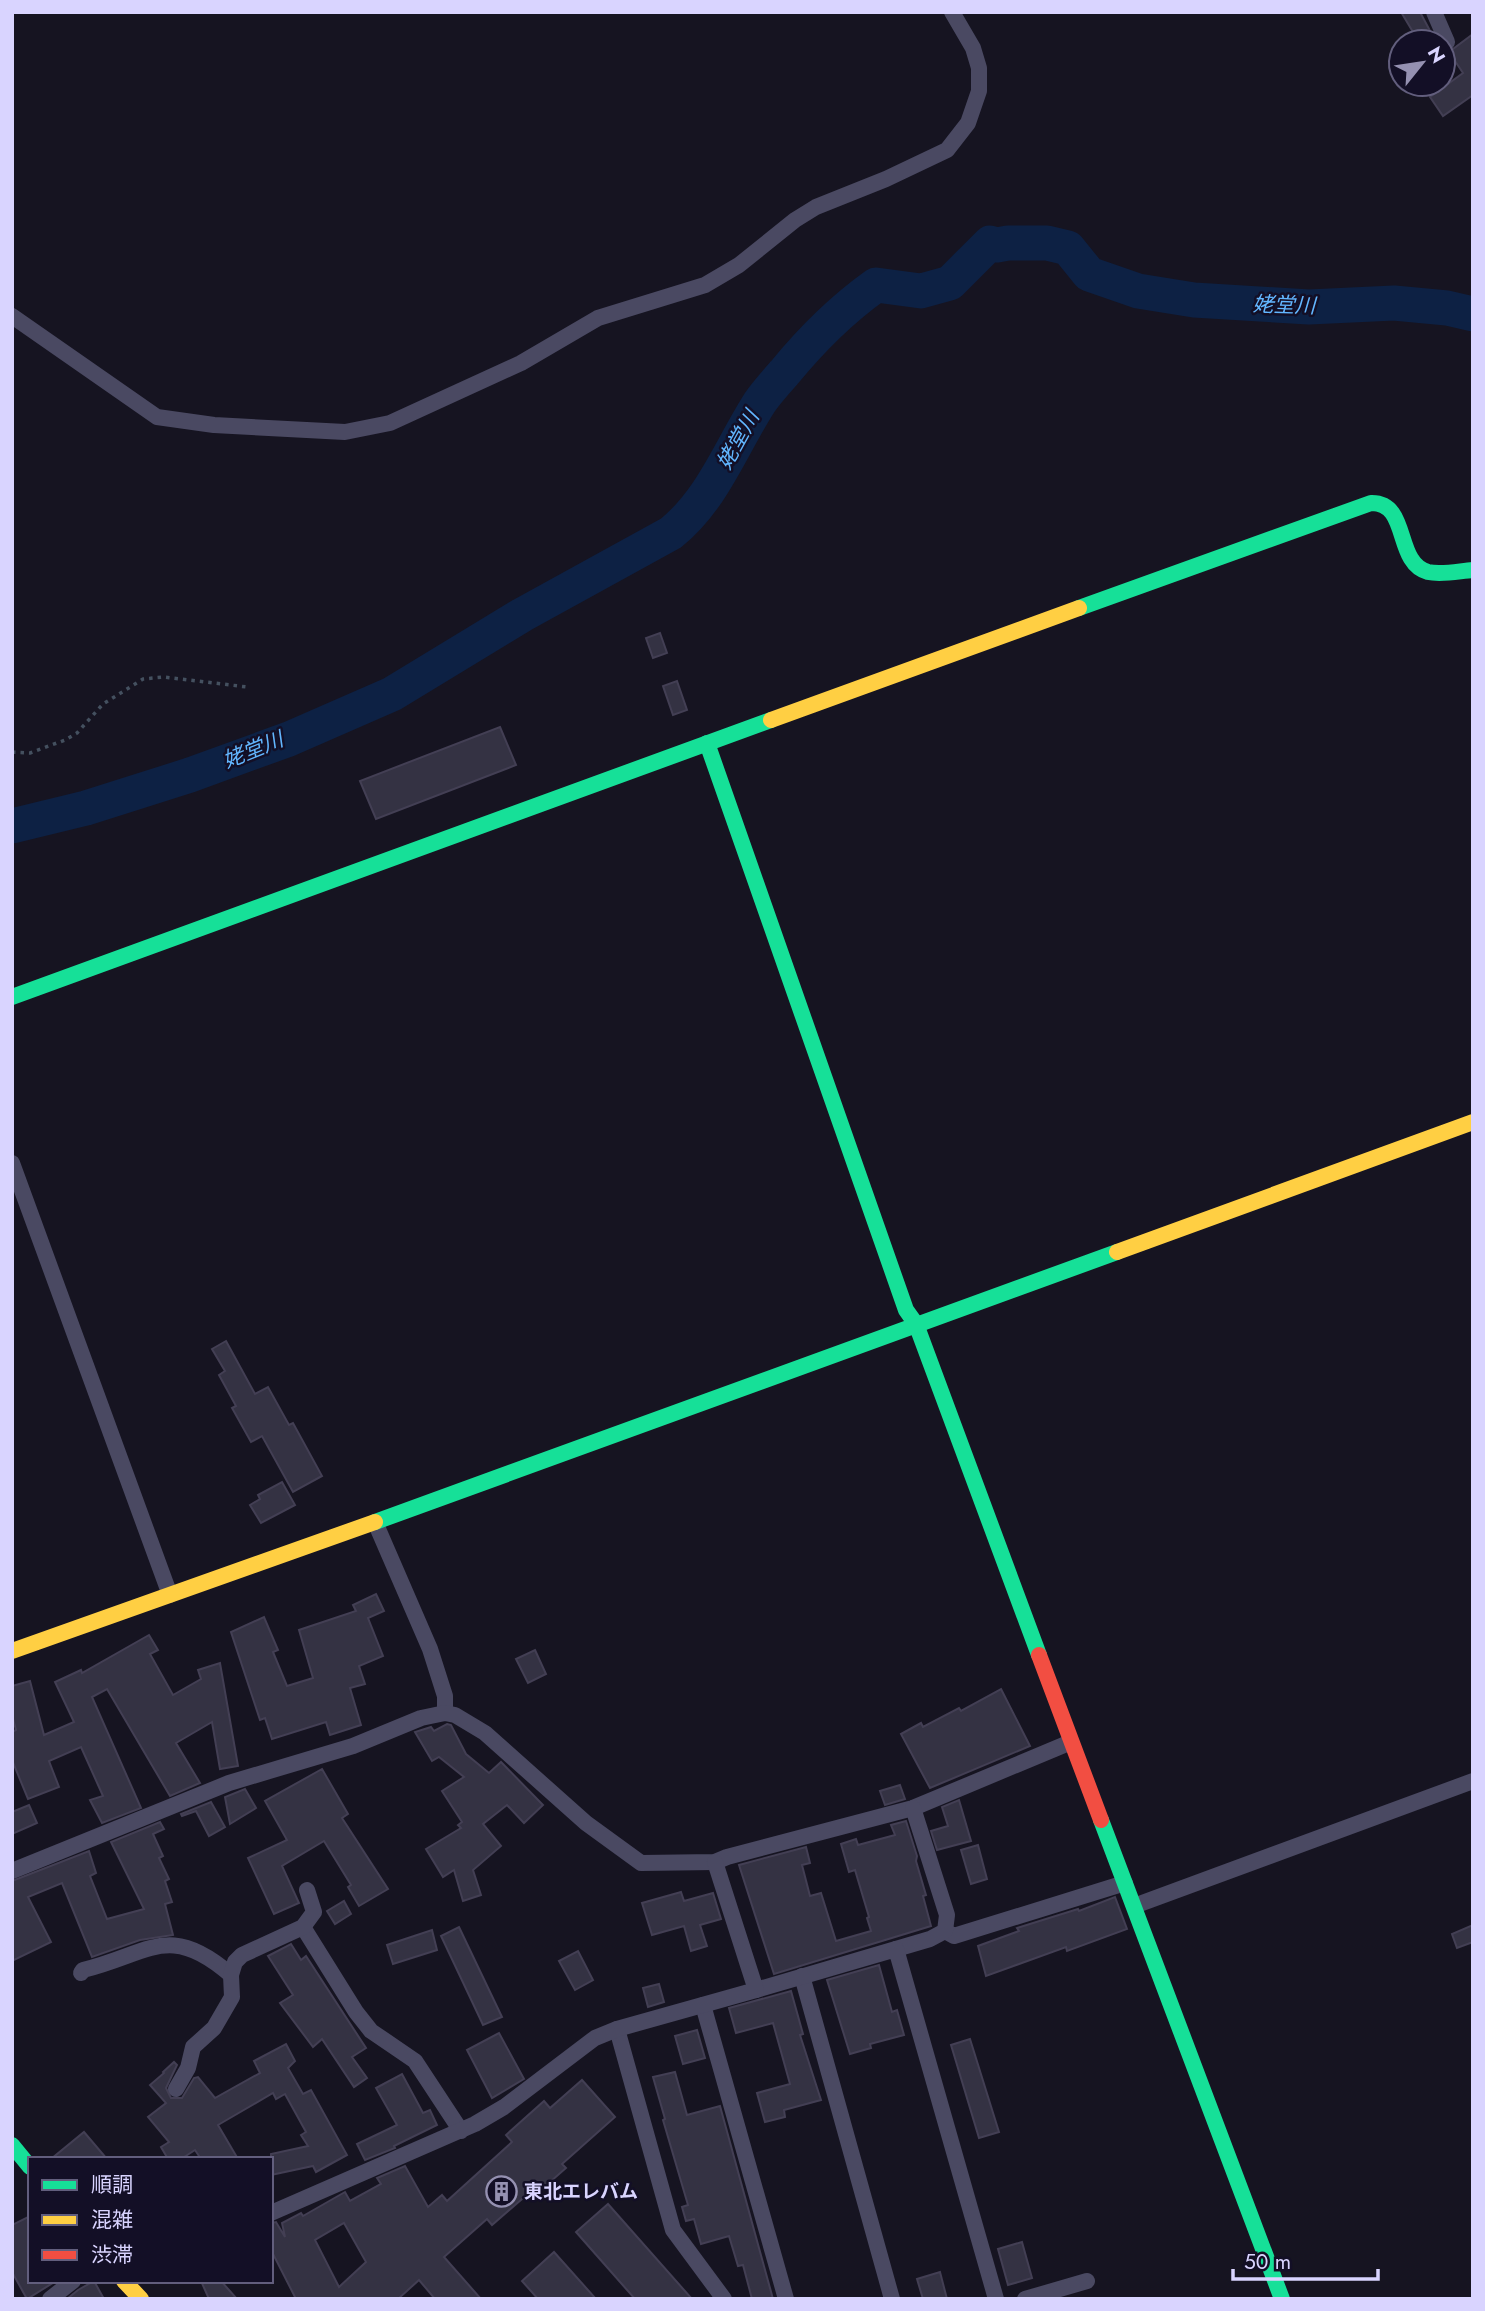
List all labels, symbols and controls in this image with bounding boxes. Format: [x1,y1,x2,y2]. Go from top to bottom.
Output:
north arrow [1387,28,1457,98]
text: N [1421,41,1452,68]
water label: 姥堂川 [1252,289,1318,321]
water label: 姥堂川 [710,403,767,475]
water label: 姥堂川 [218,724,290,776]
legend [28,2157,273,2283]
text: 順調 [91,2170,133,2200]
building icon: 東北エレバム [484,2174,518,2208]
place label: 東北エレバム [524,2178,638,2205]
text: 混雑 [91,2205,133,2235]
scale bar [1233,2238,1378,2282]
text: 渋滞 [91,2240,133,2270]
text: 50 m [1244,2247,1291,2277]

